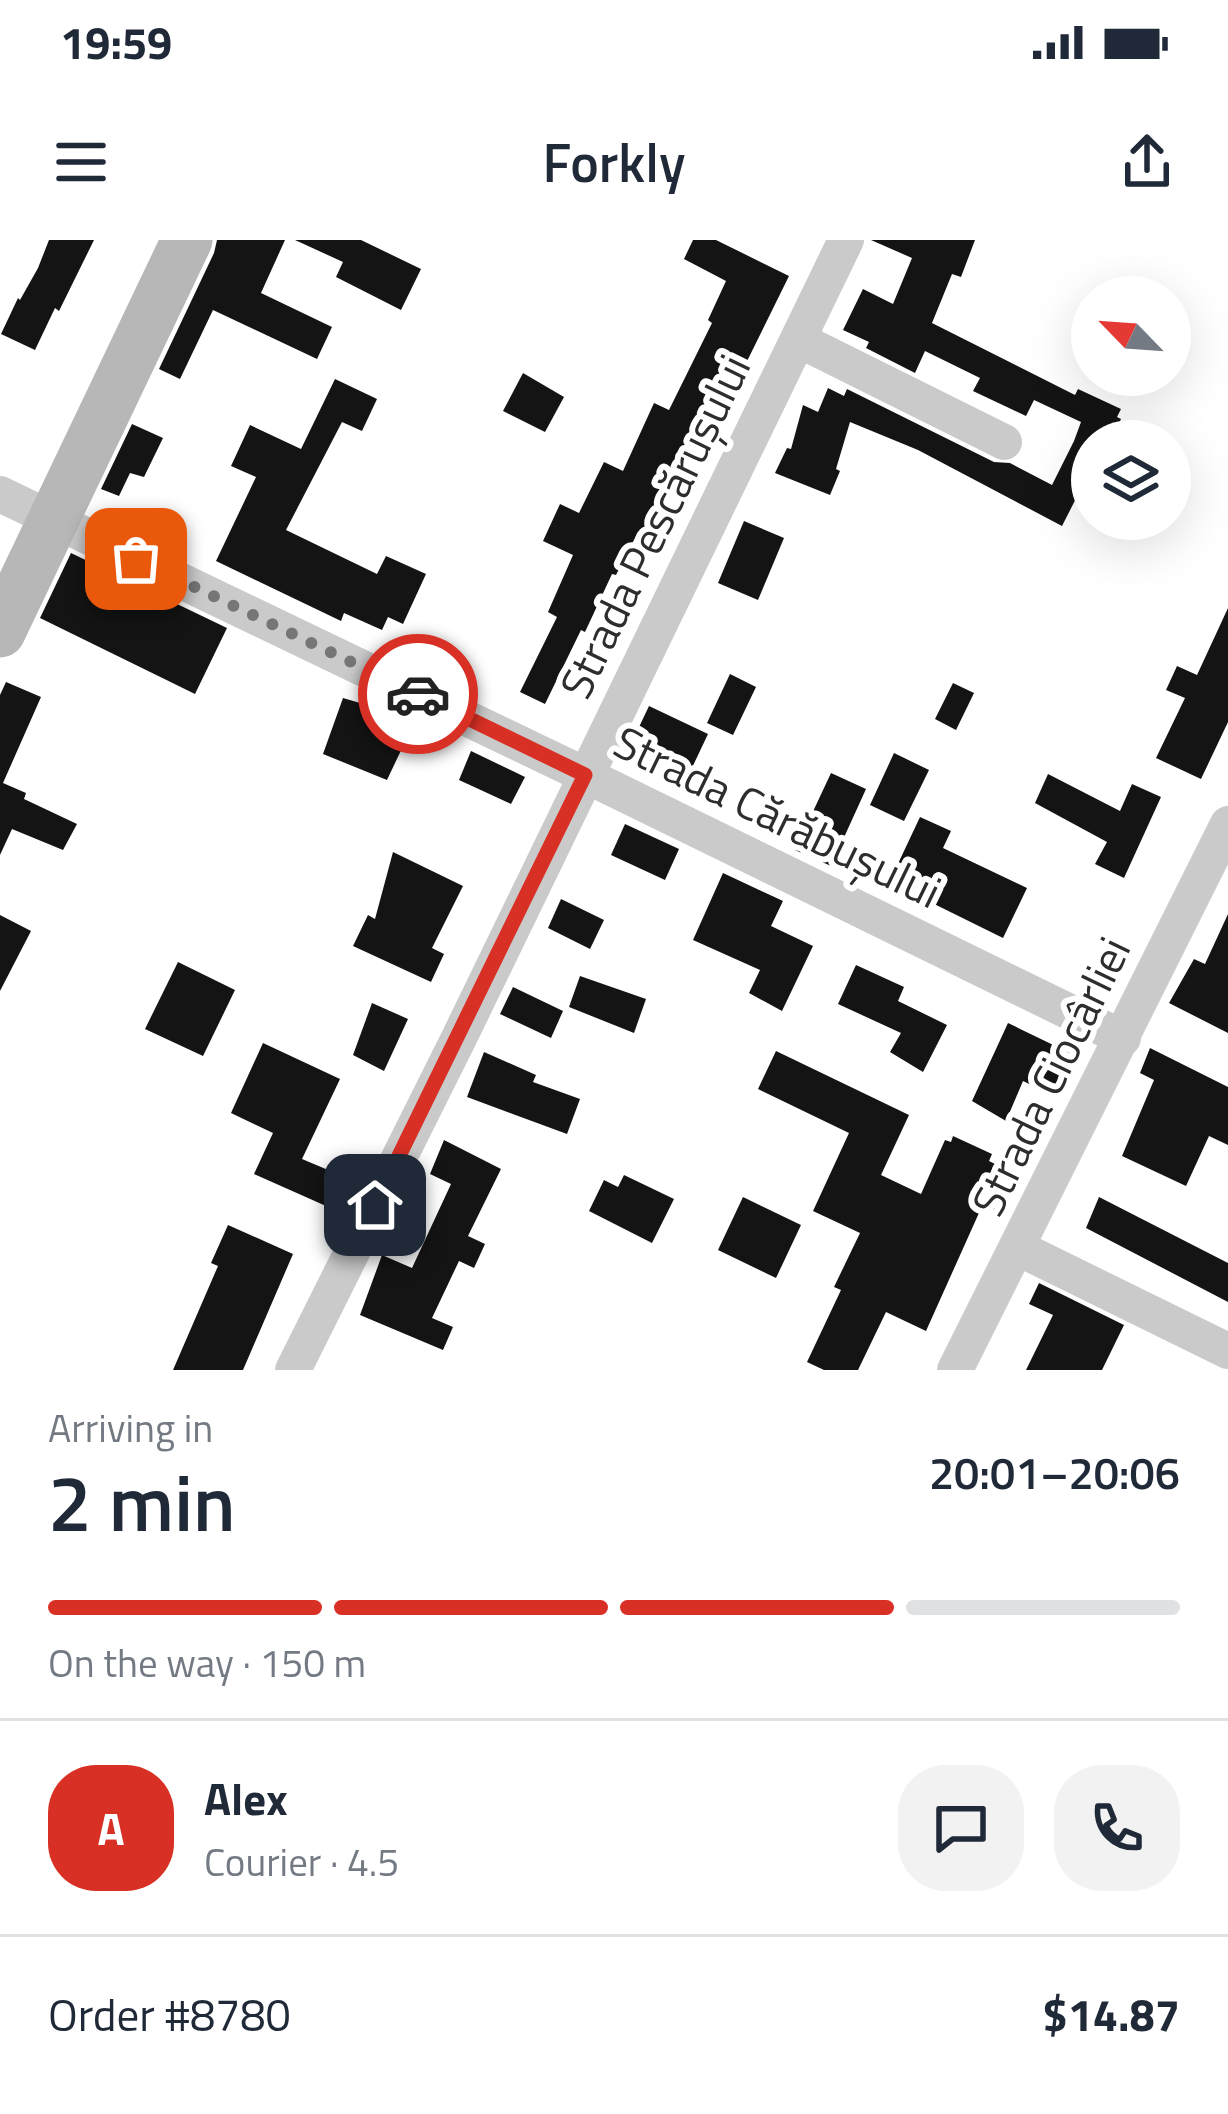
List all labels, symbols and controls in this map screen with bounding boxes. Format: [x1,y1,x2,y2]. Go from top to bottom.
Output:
text: 19:59 [60,8,172,76]
text: Forkly [543,121,685,203]
icon: menu [48,129,114,195]
icon: share [1114,129,1180,195]
north arrow [1071,276,1191,396]
map controls [1071,276,1191,540]
street label: Strada Pescărușului [541,343,767,709]
button: layers [1071,420,1191,540]
pin [85,508,187,610]
icon: bag [103,526,169,592]
courier [358,634,478,754]
icon: car [385,661,451,727]
street label: Strada Cărăbușului [603,707,953,925]
street label: Strada Ciocârliei [953,925,1147,1227]
pin [324,1154,426,1256]
icon: home [342,1172,408,1238]
text: Arriving in [48,1398,213,1457]
text: 20:01–20:06 [929,1438,1180,1506]
text: 2 min [48,1443,236,1561]
text: On the way · 150 m [48,1633,366,1692]
text: Alex [204,1764,288,1832]
button: chat [898,1765,1024,1891]
button: phone [1054,1765,1180,1891]
text: A [97,1794,125,1862]
text: Courier · 4.5 [204,1832,399,1891]
text: Order #8780 [48,1980,291,2048]
text: $14.87 [1042,1980,1180,2048]

